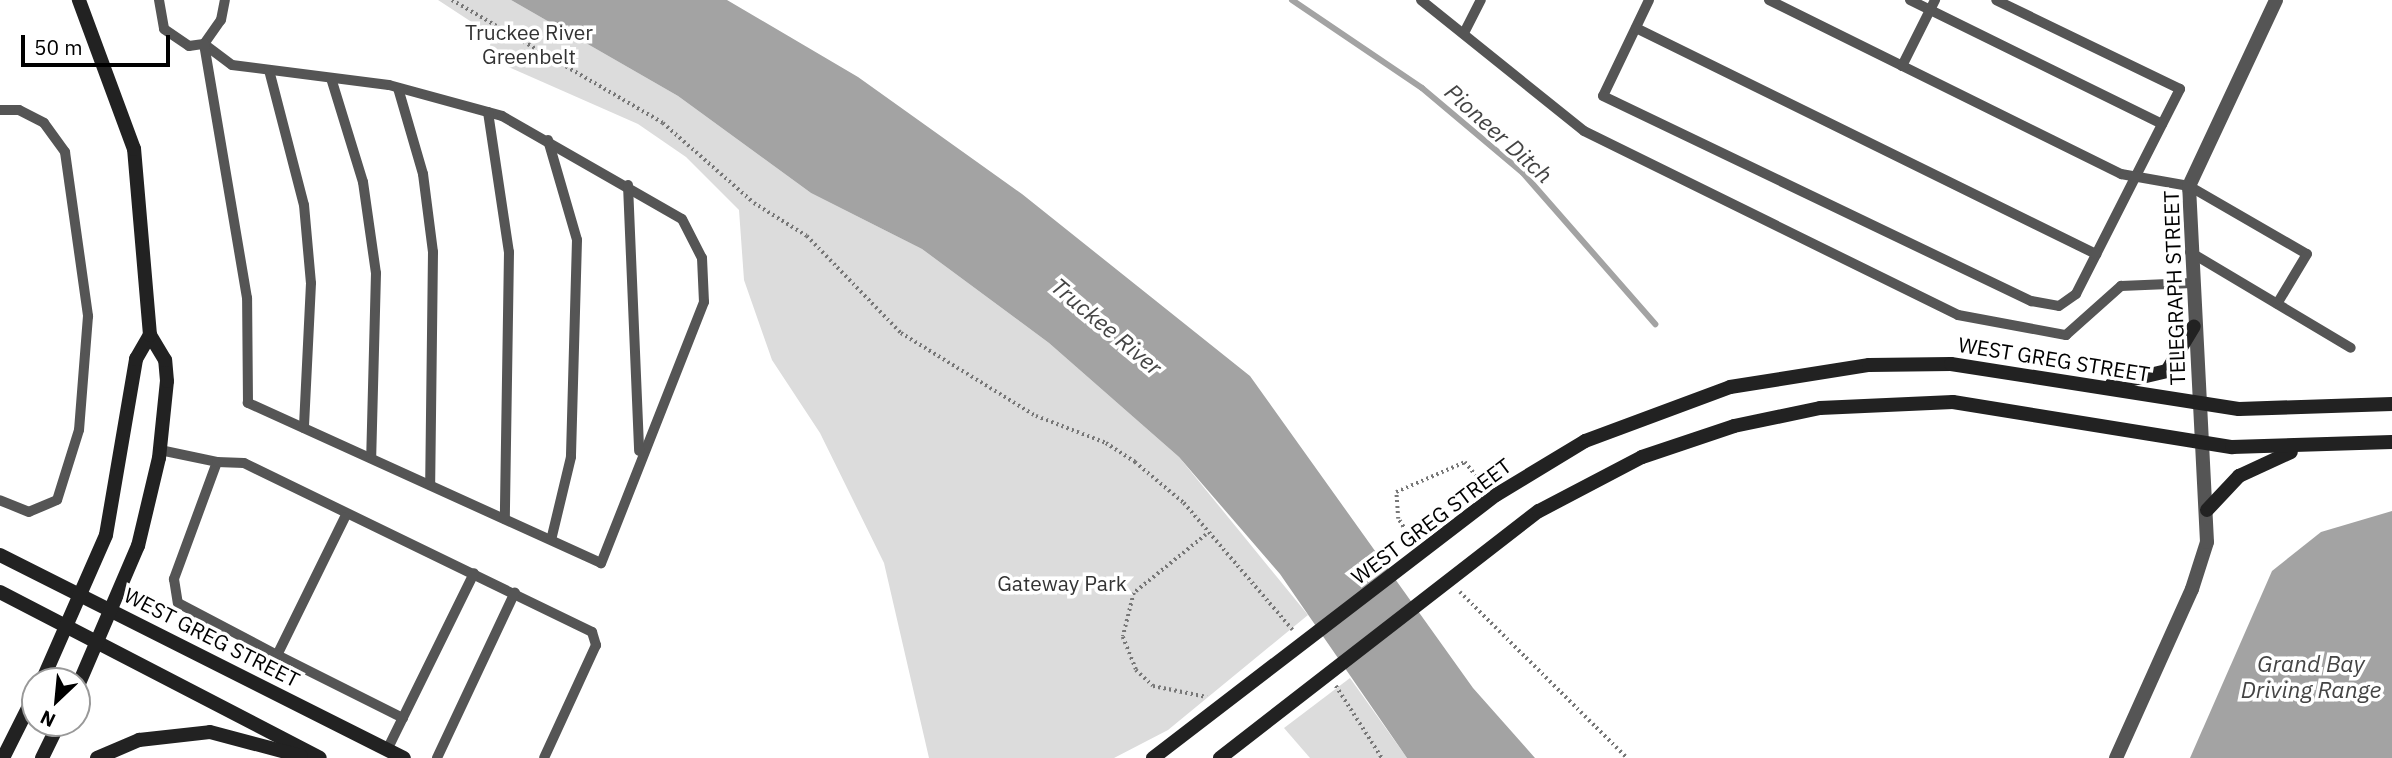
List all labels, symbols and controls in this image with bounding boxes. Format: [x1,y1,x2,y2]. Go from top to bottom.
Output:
park label: Truckee River Greenbelt [465,19,593,69]
scale bar [24,21,173,65]
text: 50 m [34,33,83,61]
water label: Pioneer Ditch [1440,78,1558,188]
street label: TELEGRAPH STREET [2158,190,2190,386]
water label: Truckee River [1046,272,1168,380]
street label: WEST GREG STREET [1956,331,2152,387]
street label: WEST GREG STREET [1346,453,1516,589]
park label: Gateway Park [997,570,1127,596]
street label: WEST GREG STREET [120,582,304,692]
water label: Grand Bay Driving Range [2241,649,2381,703]
north arrow [21,667,91,737]
text: N [36,705,59,733]

